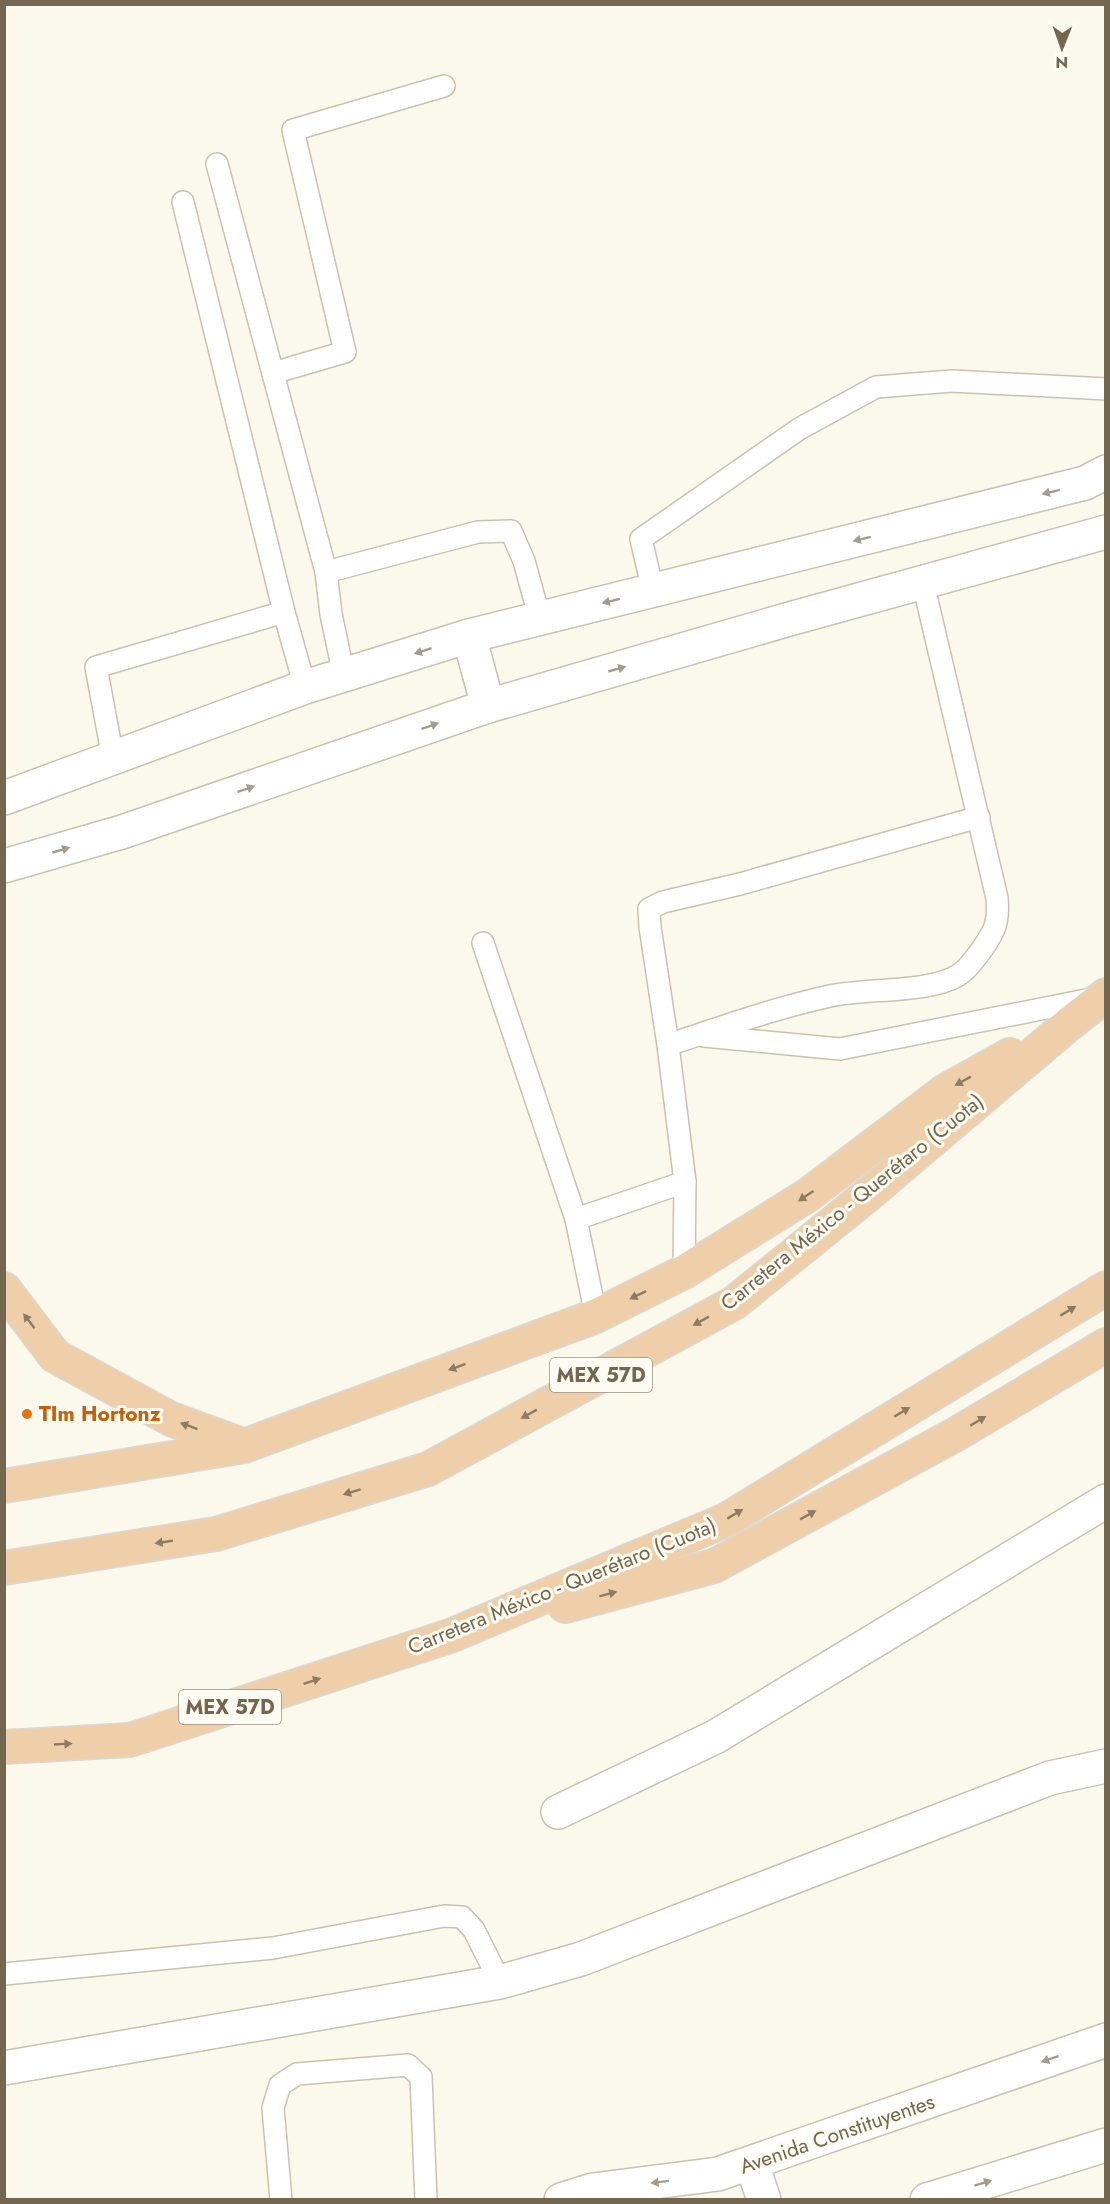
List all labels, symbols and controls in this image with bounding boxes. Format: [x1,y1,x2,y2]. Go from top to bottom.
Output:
north arrow [1032,18,1092,78]
text: N [1055,51,1068,74]
one-way arrow [1042,487,1060,497]
one-way arrow [853,535,871,545]
one-way arrow [602,597,621,607]
one-way arrow [414,646,432,656]
one-way arrow [608,663,626,673]
one-way arrow [421,720,439,730]
one-way arrow [237,784,255,793]
one-way arrow [52,844,70,854]
one-way arrow [954,1076,971,1086]
street label: Carretera México - Querétaro (Cuota) [714,1086,990,1318]
one-way arrow [798,1190,814,1202]
one-way arrow [629,1290,646,1300]
one-way arrow [1060,1305,1077,1316]
one-way arrow [23,1313,35,1328]
one-way arrow [692,1316,709,1326]
road number: MEX 57D [550,1358,652,1392]
one-way arrow [448,1363,466,1372]
place label: TIm Hortonz [39,1399,161,1429]
marker: TIm Hortonz [20,1407,34,1421]
one-way arrow [894,1407,910,1418]
one-way arrow [521,1409,538,1419]
one-way arrow [970,1416,987,1426]
one-way arrow [180,1420,198,1430]
one-way arrow [343,1488,361,1497]
one-way arrow [727,1508,743,1519]
street label: Carretera México - Querétaro (Cuota) [403,1510,721,1662]
one-way arrow [799,1510,816,1520]
one-way arrow [154,1538,173,1547]
one-way arrow [599,1589,617,1599]
one-way arrow [303,1676,321,1685]
road number: MEX 57D [179,1690,281,1724]
one-way arrow [53,1739,72,1748]
one-way arrow [1041,2055,1059,2065]
street label: Avenida Constituyentes [735,2087,939,2181]
one-way arrow [651,2177,670,2186]
one-way arrow [974,2178,992,2187]

